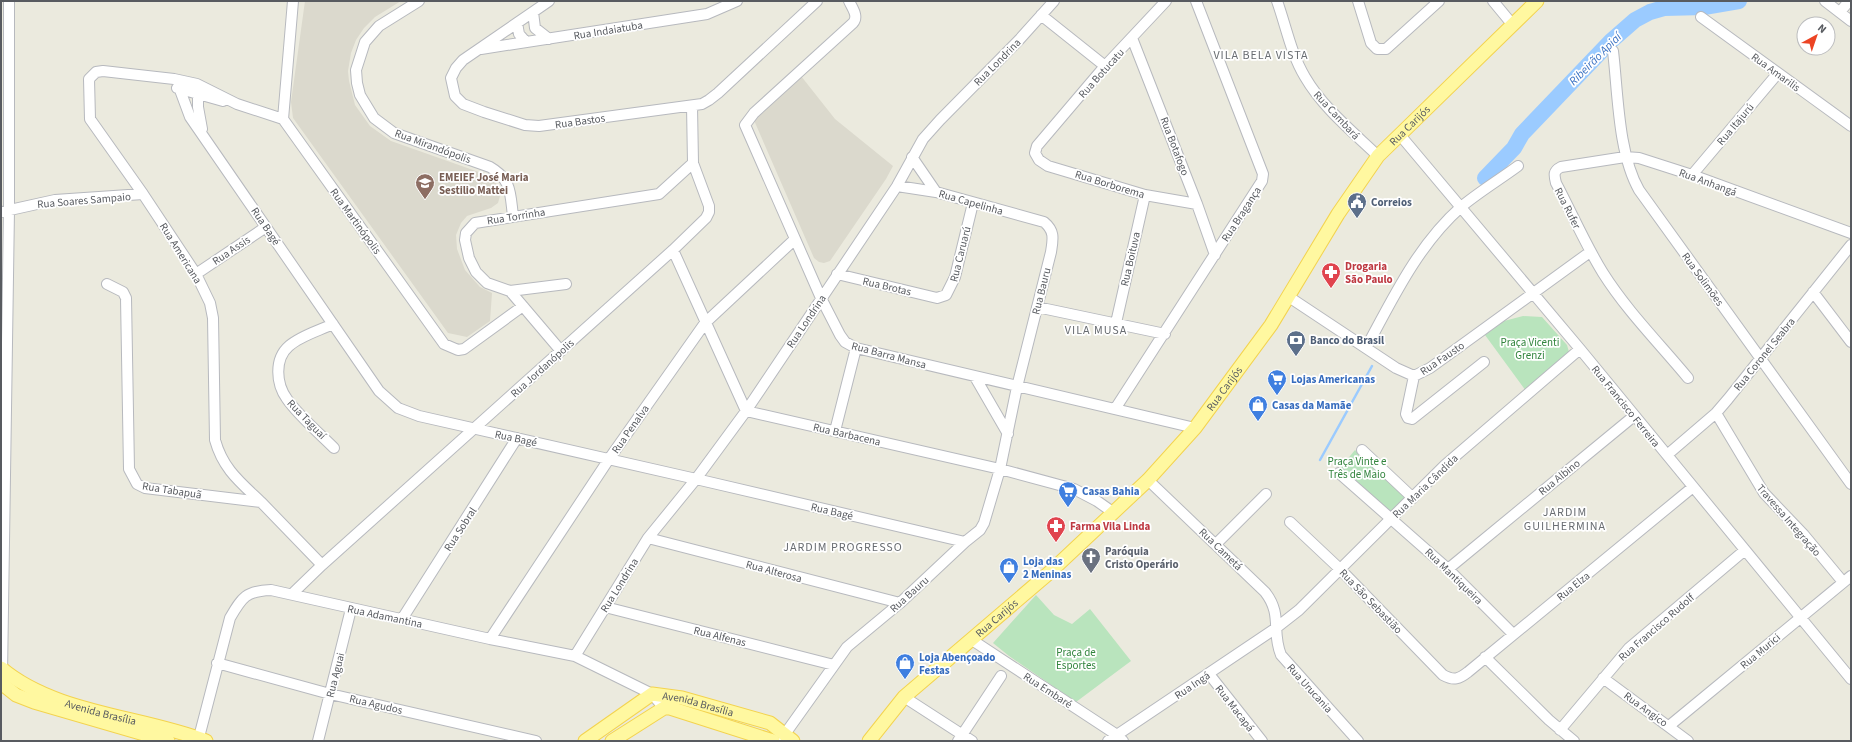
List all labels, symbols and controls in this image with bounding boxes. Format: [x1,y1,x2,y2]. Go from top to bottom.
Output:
north arrow [1796,16,1836,56]
street label: Rua Indaiatuba [572,18,644,43]
text: N [1814,21,1830,37]
water label: Ribeirão Apiaí [1565,28,1627,89]
street label: Rua Londrina [970,35,1024,89]
street label: Rua Botucatu [1075,45,1128,101]
district label: VILA BELA VISTA [1213,47,1309,64]
street label: Rua Amarilis [1748,50,1804,96]
street label: Rua Cambará [1310,88,1363,143]
street label: Rua Itajurú [1713,100,1757,148]
street label: Rua Carijós [1386,102,1434,149]
street label: Rua Bastos [554,111,606,132]
street label: Rua Botafogo [1156,115,1193,178]
street label: Rua Mirandópolis [393,126,473,167]
street label: Rua Anhangá [1677,165,1739,200]
street label: Rua Borborema [1073,167,1147,202]
place label: EMEIEF José Maria Sestilio Mattei [439,170,529,198]
school or university icon: EMEIEF José Maria Sestilio Mattei [414,172,436,200]
street label: Rua Bragança [1218,184,1265,245]
street label: Rua Martinópolis [327,185,385,258]
street label: Rua Rufer [1551,185,1584,232]
street label: Rua Capelinha [937,186,1005,219]
street label: Rua Soares Sampaio [37,189,132,212]
public building icon: Correios [1346,191,1368,219]
place label: Correios [1371,195,1412,210]
street label: Rua Bagé [247,204,284,249]
street label: Rua Torrinha [486,204,546,229]
street label: Rua Americana [156,220,205,287]
street label: Rua Caruarú [946,225,975,284]
street label: Rua Boituva [1117,230,1144,288]
street label: Rua Assis [209,232,254,269]
street label: Rua Solimões [1678,250,1727,309]
place label: Drogaria São Paulo [1345,259,1393,287]
pharmacy icon: Drogaria São Paulo [1320,261,1342,289]
street label: Rua Bauru [1028,266,1055,316]
street label: Rua Brotas [861,274,913,299]
street label: Rua Londrina [783,292,830,351]
street label: Rua Coronel Seabra [1730,315,1799,394]
district label: VILA MUSA [1065,322,1127,339]
bank icon: Banco do Brasil [1285,329,1307,357]
place label: Banco do Brasil [1310,333,1385,348]
park label: Praça Vicenti Grenzi [1500,335,1560,363]
street label: Rua Jordanópolis [507,336,578,401]
street label: Rua Barra Mansa [850,338,928,373]
street label: Rua Fausto [1417,338,1467,379]
street label: Rua Francisco Ferreira [1588,362,1663,450]
street label: Rua Carijós [1203,363,1246,414]
supermarket icon: Lojas Americanas [1266,368,1288,396]
place label: Lojas Americanas [1291,372,1375,387]
shop icon: Casas da Mamãe [1247,394,1269,422]
street label: Rua Taguaí [284,396,330,443]
place label: Casas da Mamãe [1272,398,1352,413]
street label: Rua Penalva [608,402,653,457]
street label: Rua Barbacena [812,419,882,450]
street label: Rua Bagé [493,427,539,450]
street label: Rua Maria Cândida [1389,451,1462,522]
park label: Praça Vinte e Três de Maio [1327,454,1387,482]
street label: Rua Albino [1535,456,1583,499]
street label: Rua Tabapuã [141,478,203,503]
supermarket icon: Casas Bahia [1057,480,1079,508]
street label: Travessa Integração [1753,481,1824,560]
place label: Casas Bahia [1082,484,1140,499]
street label: Rua Bagé [809,499,855,524]
street label: Rua Sobral [441,504,480,554]
district label: JARDIM GUILHERMINA [1524,504,1606,535]
pharmacy icon: Farma Vila Linda [1045,515,1067,543]
place label: Farma Vila Linda [1070,519,1151,534]
street label: Rua Cametá [1196,525,1246,574]
district label: JARDIM PROGRESSO [783,539,903,556]
place label: Paróquia Cristo Operário [1105,544,1179,572]
street label: Rua Mantiqueira [1421,545,1486,608]
church icon: Paróquia Cristo Operário [1080,546,1102,574]
place label: Loja das 2 Meninas [1023,554,1072,582]
street label: Rua Londrina [597,555,642,615]
shop icon: Loja das 2 Meninas [998,556,1020,584]
street label: Rua Alterosa [744,557,804,586]
street label: Rua São Sebastião [1336,566,1405,637]
street label: Rua Elza [1554,568,1593,604]
street label: Rua Bauru [887,573,932,616]
street label: Rua Francisco Rudolf [1615,590,1698,665]
street label: Rua Carijós [972,595,1022,641]
street label: Rua Adamantina [346,601,424,632]
street label: Rua Alfenas [692,623,748,650]
street label: Rua Murici [1737,630,1784,673]
park label: Praça de Esportes [1056,645,1096,673]
place label: Loja Abençoado Festas [919,650,995,678]
street label: Rua Aguai [323,651,348,699]
shop icon: Loja Abençoado Festas [894,652,916,680]
street label: Rua Urucania [1283,660,1336,716]
street label: Rua Ingá [1172,668,1213,703]
street label: Rua Embaré [1020,669,1076,712]
street label: Rua Macapá [1212,682,1258,735]
street label: Avenida Brasília [661,688,735,720]
street label: Rua Angico [1621,688,1671,730]
street label: Rua Agudos [348,691,404,718]
street label: Avenida Brasília [63,696,138,729]

